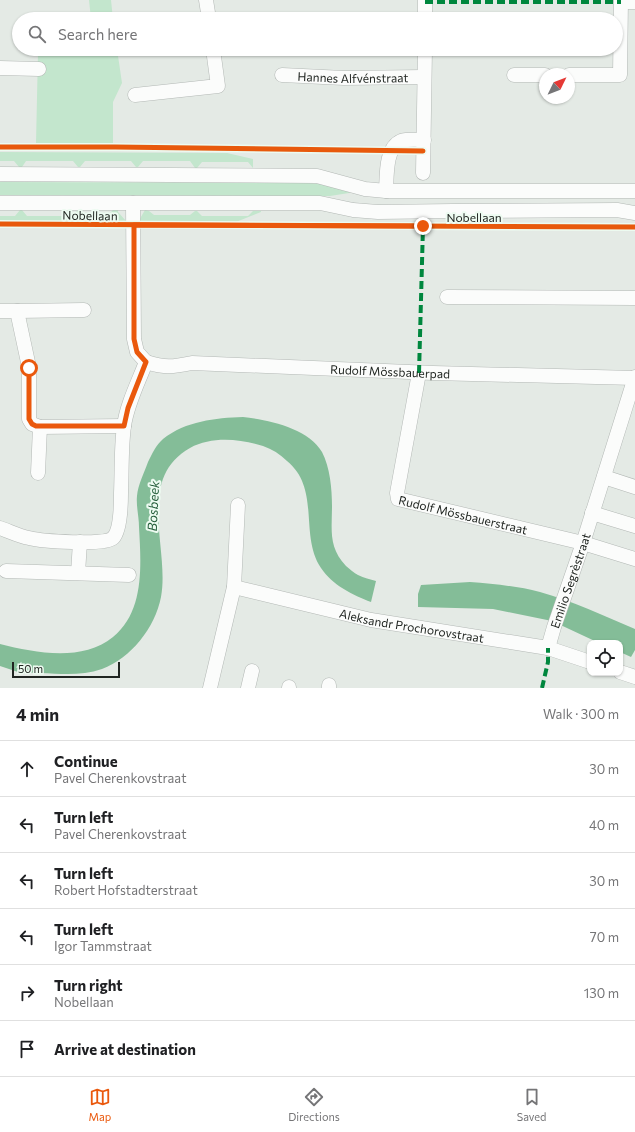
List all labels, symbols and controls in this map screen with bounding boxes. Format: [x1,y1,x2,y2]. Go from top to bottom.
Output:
search box [12,12,623,56]
icon: search [26,23,48,45]
text: Search here [58,25,137,43]
north arrow [539,68,575,104]
street label: Hannes Alfvénstraat [297,69,409,85]
street label: Nobellaan [62,208,118,222]
street label: Nobellaan [446,210,502,224]
route end [414,217,432,235]
route start [20,359,38,377]
street label: Rudolf Mössbauerpad [330,362,450,380]
water label: Bosbeek [144,479,162,532]
street label: Rudolf Mössbauerstraat [397,492,529,537]
street label: Emilio Segrèstraat [547,531,593,630]
street label: Aleksandr Prochorovstraat [338,606,485,645]
map controls [587,640,623,676]
button: locate [587,640,623,676]
scale bar [12,660,120,679]
text: 50 m [18,662,43,675]
text: 4 min [16,704,59,725]
text: Walk · 300 m [543,706,619,722]
text: Continue [54,752,118,770]
icon: ahead [16,758,38,780]
text: 30 m [589,761,619,777]
text: Pavel Cherenkovstraat [54,770,186,786]
text: Turn left [54,808,113,826]
icon: left [16,814,38,836]
text: 40 m [589,817,619,833]
text: Pavel Cherenkovstraat [54,826,186,842]
text: Turn left [54,864,113,882]
icon: left [16,870,38,892]
text: 30 m [589,873,619,889]
text: Robert Hofstadterstraat [54,882,198,898]
text: Turn left [54,920,113,938]
icon: left [16,926,38,948]
text: 70 m [590,929,619,945]
text: Igor Tammstraat [54,938,152,954]
text: Turn right [54,976,123,994]
icon: right [16,982,38,1004]
text: 130 m [584,985,619,1001]
text: Nobellaan [54,994,114,1010]
icon: arrive [16,1038,38,1060]
text: Arrive at destination [54,1040,196,1058]
tab: Map [89,1086,111,1123]
tab: Directions [288,1086,340,1123]
tab: Saved [517,1086,546,1123]

